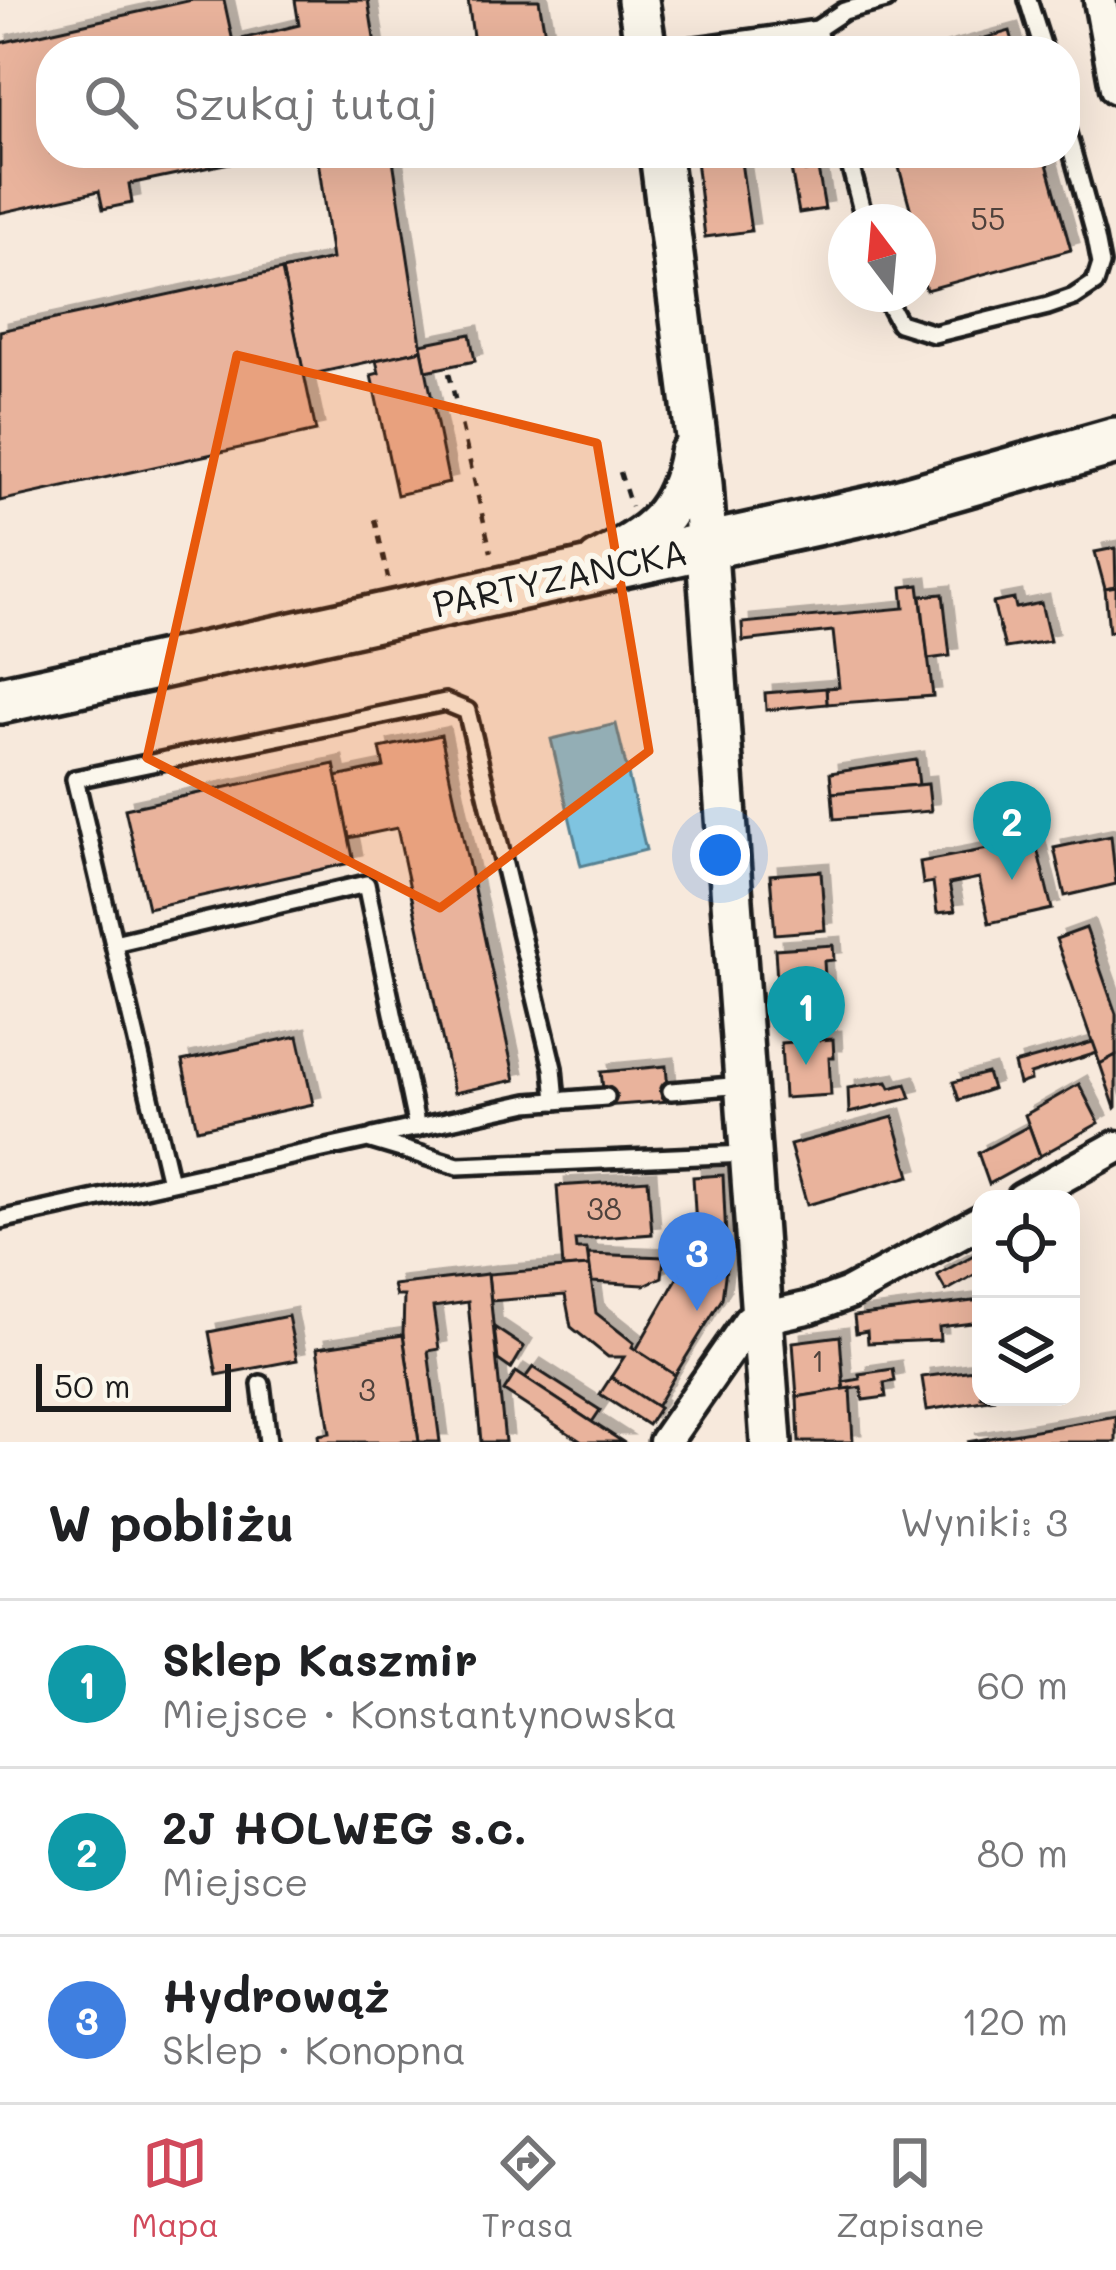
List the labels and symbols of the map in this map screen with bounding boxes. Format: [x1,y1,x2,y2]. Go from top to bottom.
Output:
house number: 55 [971,198,1005,238]
north arrow [828,204,936,312]
street label: PARTYZANCKA [428,527,691,626]
pin: 2 [973,781,1051,880]
your location [690,825,750,885]
pin: 1 [767,966,845,1065]
house number: 38 [586,1188,622,1228]
pin: 3 [658,1212,736,1311]
house number: 1 [811,1340,825,1380]
scale bar [36,1358,231,1411]
house number: 3 [358,1369,376,1409]

